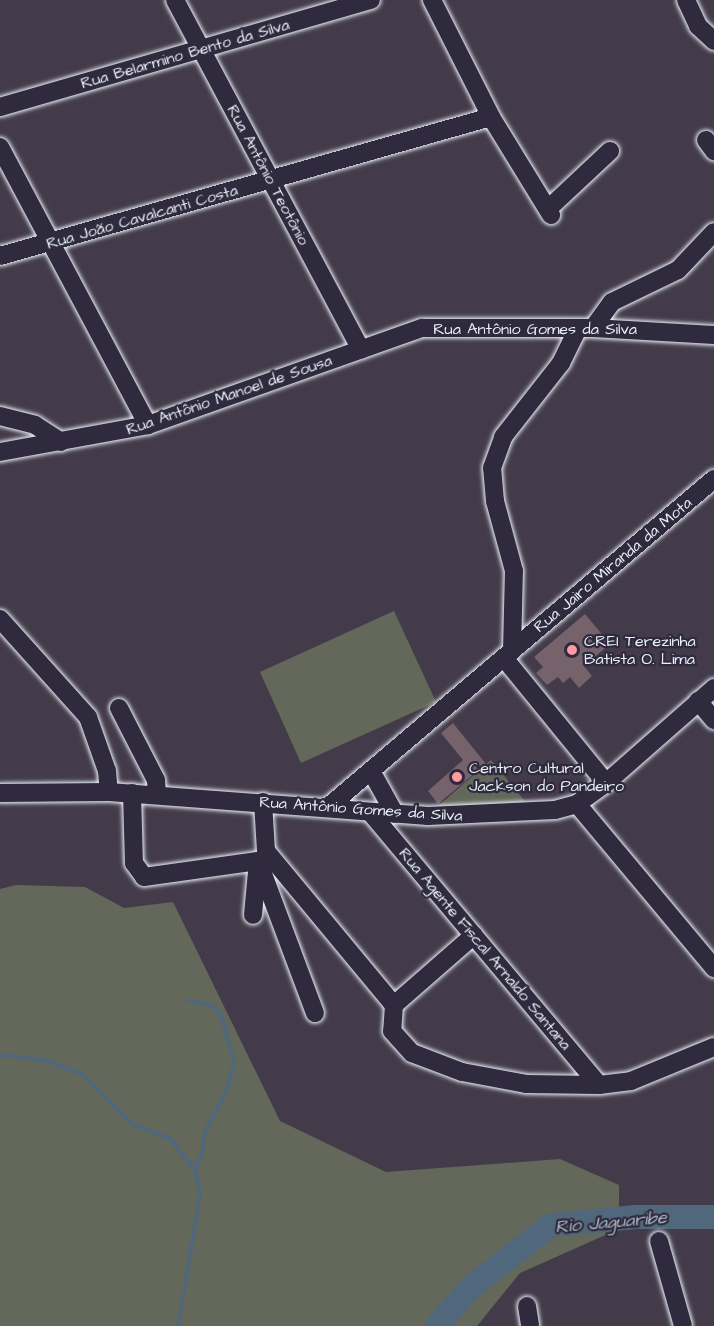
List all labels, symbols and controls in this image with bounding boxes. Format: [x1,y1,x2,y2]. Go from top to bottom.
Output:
street label: Rua Belarmino Bento da Silva [78,15,292,93]
street label: Rua Antônio Teotônio [223,102,313,248]
street label: Rua João Cavalcanti Costa [44,180,240,254]
street label: Rua Antônio Gomes da Silva [433,319,637,339]
street label: Rua Antônio Manoel de Sousa [124,351,334,439]
street label: Rua Jairo Miranda da Mota [530,493,696,637]
place label: CREI Terezinha Batista O. Lima [584,631,696,669]
marker: CREI Terezinha Batista O. Lima [565,643,579,657]
place label: Centro Cultural Jackson do Pandeiro [469,758,624,796]
marker: Centro Cultural Jackson do Pandeiro [450,770,464,784]
street label: Rua Antônio Gomes da Silva [259,792,463,826]
street label: Rua Agente Fiscal Arnaldo Santana [395,844,575,1054]
water label: Rio Jaguaribe [554,1207,668,1239]

